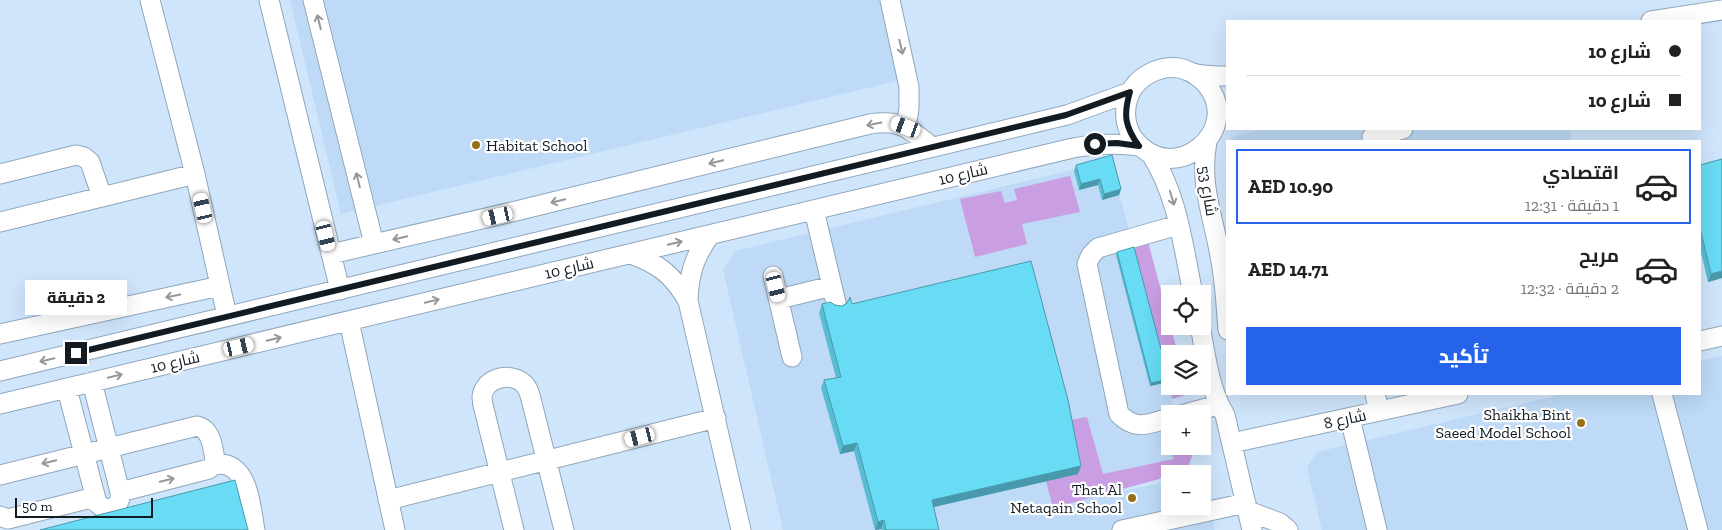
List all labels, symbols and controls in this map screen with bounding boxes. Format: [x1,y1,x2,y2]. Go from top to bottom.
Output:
one-way arrow [314,15,323,31]
one-way arrow [897,39,906,55]
text: شارع 10 [1588,40,1651,63]
text: شارع 10 [1588,89,1651,112]
car [889,115,922,139]
one-way arrow [866,119,882,129]
route start [1084,133,1106,155]
place label: Habitat School [486,136,587,155]
marker: Habitat School [470,139,482,151]
one-way arrow [708,158,724,167]
street label: شارع 10 [936,159,990,191]
text: اقتصادي [1543,161,1619,184]
street label: شارع 53 [1193,164,1221,218]
icon: car [1634,164,1679,209]
one-way arrow [353,172,362,188]
text: AED 10.90 [1248,175,1333,198]
one-way arrow [1167,189,1177,205]
car [192,192,213,224]
text: 1 دقيقة · 12:31 [1525,196,1619,215]
one-way arrow [551,197,567,206]
car [481,205,514,227]
car [315,220,336,252]
one-way arrow [392,234,408,243]
one-way arrow [666,238,682,247]
text: مريح [1579,244,1619,267]
icon: car [1634,247,1679,292]
street label: شارع 10 [542,253,596,285]
text: AED 14.71 [1248,258,1329,281]
car [765,271,786,303]
text: 2 دقيقة · 12:32 [1521,279,1619,298]
callout: 2 دقيقة [25,280,127,316]
map controls [1161,285,1211,515]
button: locate [1161,285,1211,335]
text: 2 دقيقة [47,288,105,307]
one-way arrow [165,292,181,301]
one-way arrow [423,296,439,305]
button: تأكيد [1246,327,1681,385]
one-way arrow [265,334,281,343]
car [222,336,255,358]
route end [65,342,87,364]
button: layers [1161,345,1211,395]
street label: شارع 10 [148,347,202,379]
one-way arrow [39,356,55,365]
one-way arrow [107,371,123,381]
button: + [1161,405,1211,455]
street label: شارع 8 [1322,405,1369,435]
place label: Shaikha Bint Saeed Model School [1436,405,1571,442]
marker: Shaikha Bint Saeed Model School [1575,417,1587,429]
car [623,426,656,448]
one-way arrow [41,458,57,467]
button: − [1161,465,1211,515]
one-way arrow [159,475,175,484]
place label: That Al Netaqain School [1010,480,1122,517]
marker: That Al Netaqain School [1126,492,1138,504]
scale bar [15,495,152,518]
text: 50 m [22,498,53,515]

